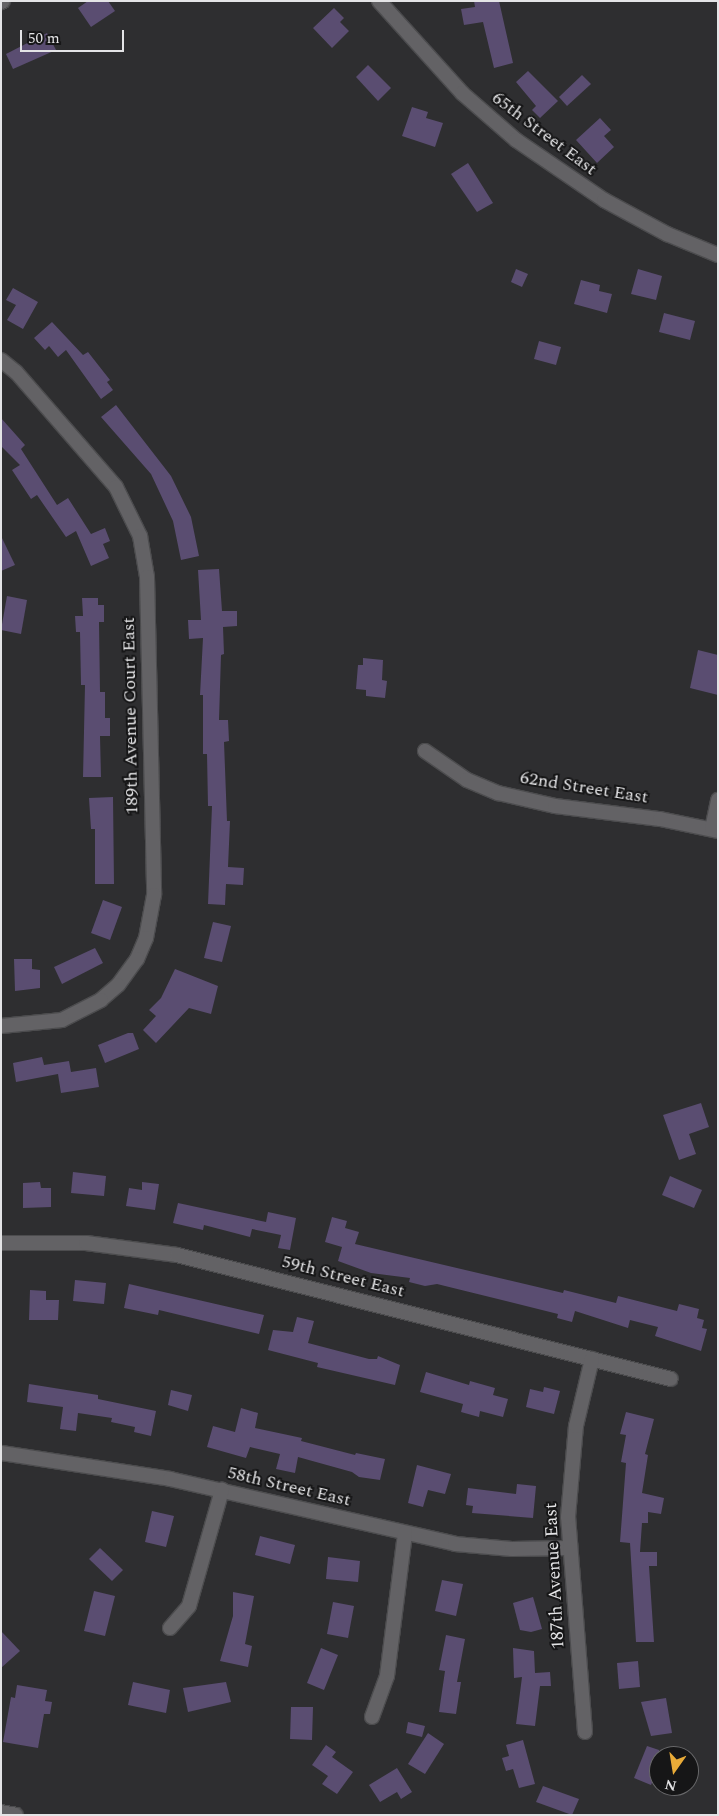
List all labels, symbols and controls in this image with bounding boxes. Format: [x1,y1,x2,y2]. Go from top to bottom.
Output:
scale bar [22,20,126,52]
text: 50 m [28,27,60,50]
street label: 65th Street East [487,88,601,180]
street label: 189th Avenue Court East [118,617,144,815]
street label: 62nd Street East [518,767,650,809]
street label: 59th Street East [279,1251,407,1303]
street label: 58th Street East [225,1462,353,1512]
street label: 187th Avenue East [540,1502,570,1650]
north arrow [649,1746,699,1796]
text: N [663,1774,679,1797]

